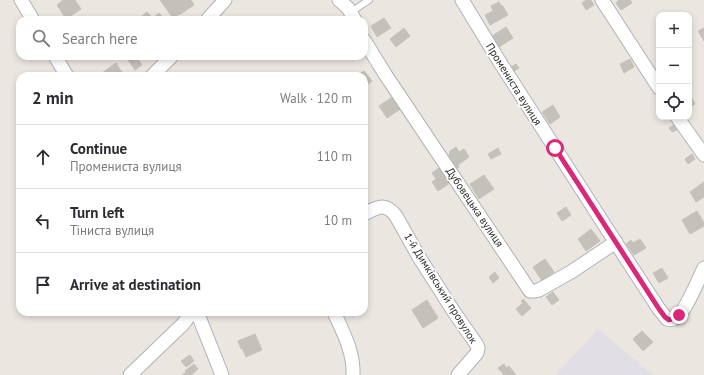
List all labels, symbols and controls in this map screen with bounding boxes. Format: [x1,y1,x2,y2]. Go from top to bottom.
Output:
map controls [656,12,692,120]
button: + [656,12,692,48]
search box [16,16,368,60]
icon: search [30,27,52,49]
text: Search here [62,29,138,48]
street label: Промениста вулиця [483,40,545,128]
button: − [656,48,692,84]
button: locate [656,84,692,120]
text: 2 min [32,87,73,109]
text: Walk · 120 m [280,90,352,107]
text: Continue [70,139,127,158]
route start [546,139,564,157]
icon: ahead [32,146,54,168]
text: 110 m [317,148,352,165]
text: Промениста вулиця [70,158,182,175]
street label: Дубовецька вулиця [443,164,507,250]
text: Turn left [70,203,124,222]
icon: left [32,210,54,232]
text: 10 m [324,212,352,229]
text: Тіниста вулиця [70,222,154,239]
street label: 1-й Димківський провулок [401,230,481,347]
icon: arrive [32,274,54,296]
text: Arrive at destination [70,275,201,294]
route end [670,306,688,324]

